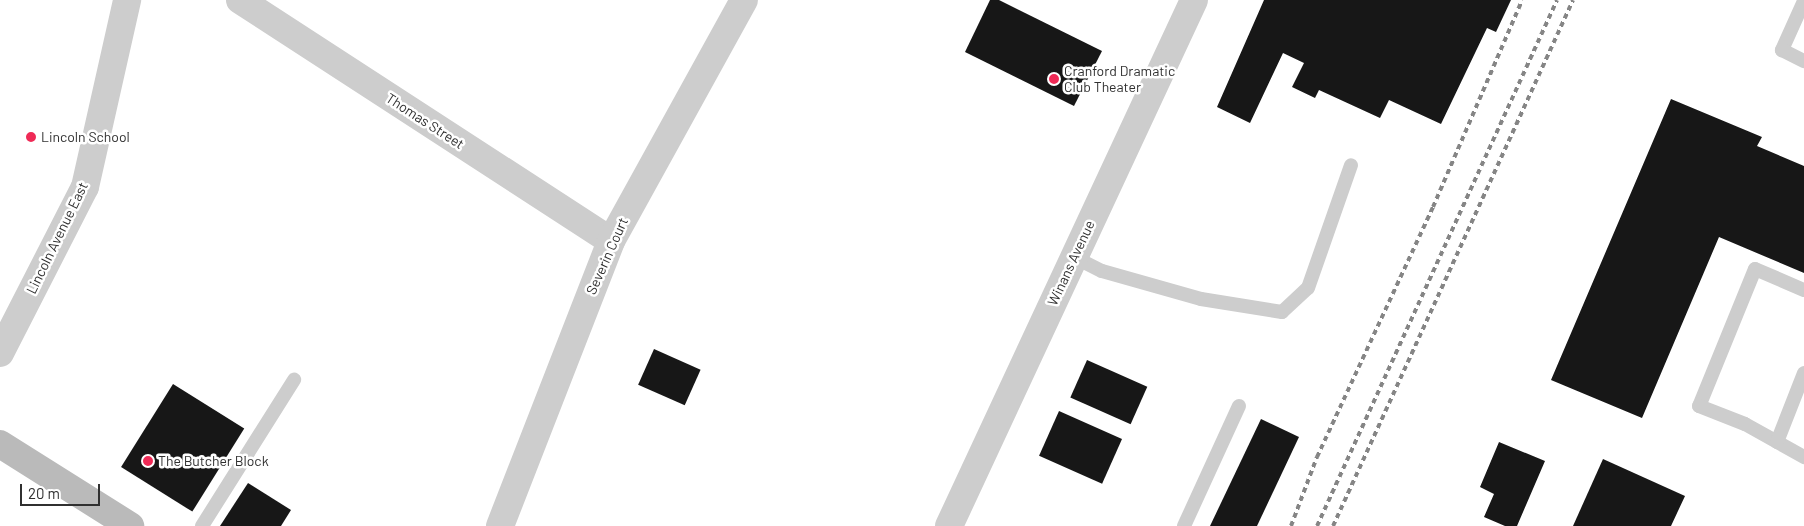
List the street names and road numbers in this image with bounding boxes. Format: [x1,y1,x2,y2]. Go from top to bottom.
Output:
street label: Thomas Street [383,90,467,152]
street label: Lincoln Avenue East [23,179,91,297]
street label: Severin Court [583,215,631,297]
street label: Winans Avenue [1044,218,1098,308]

